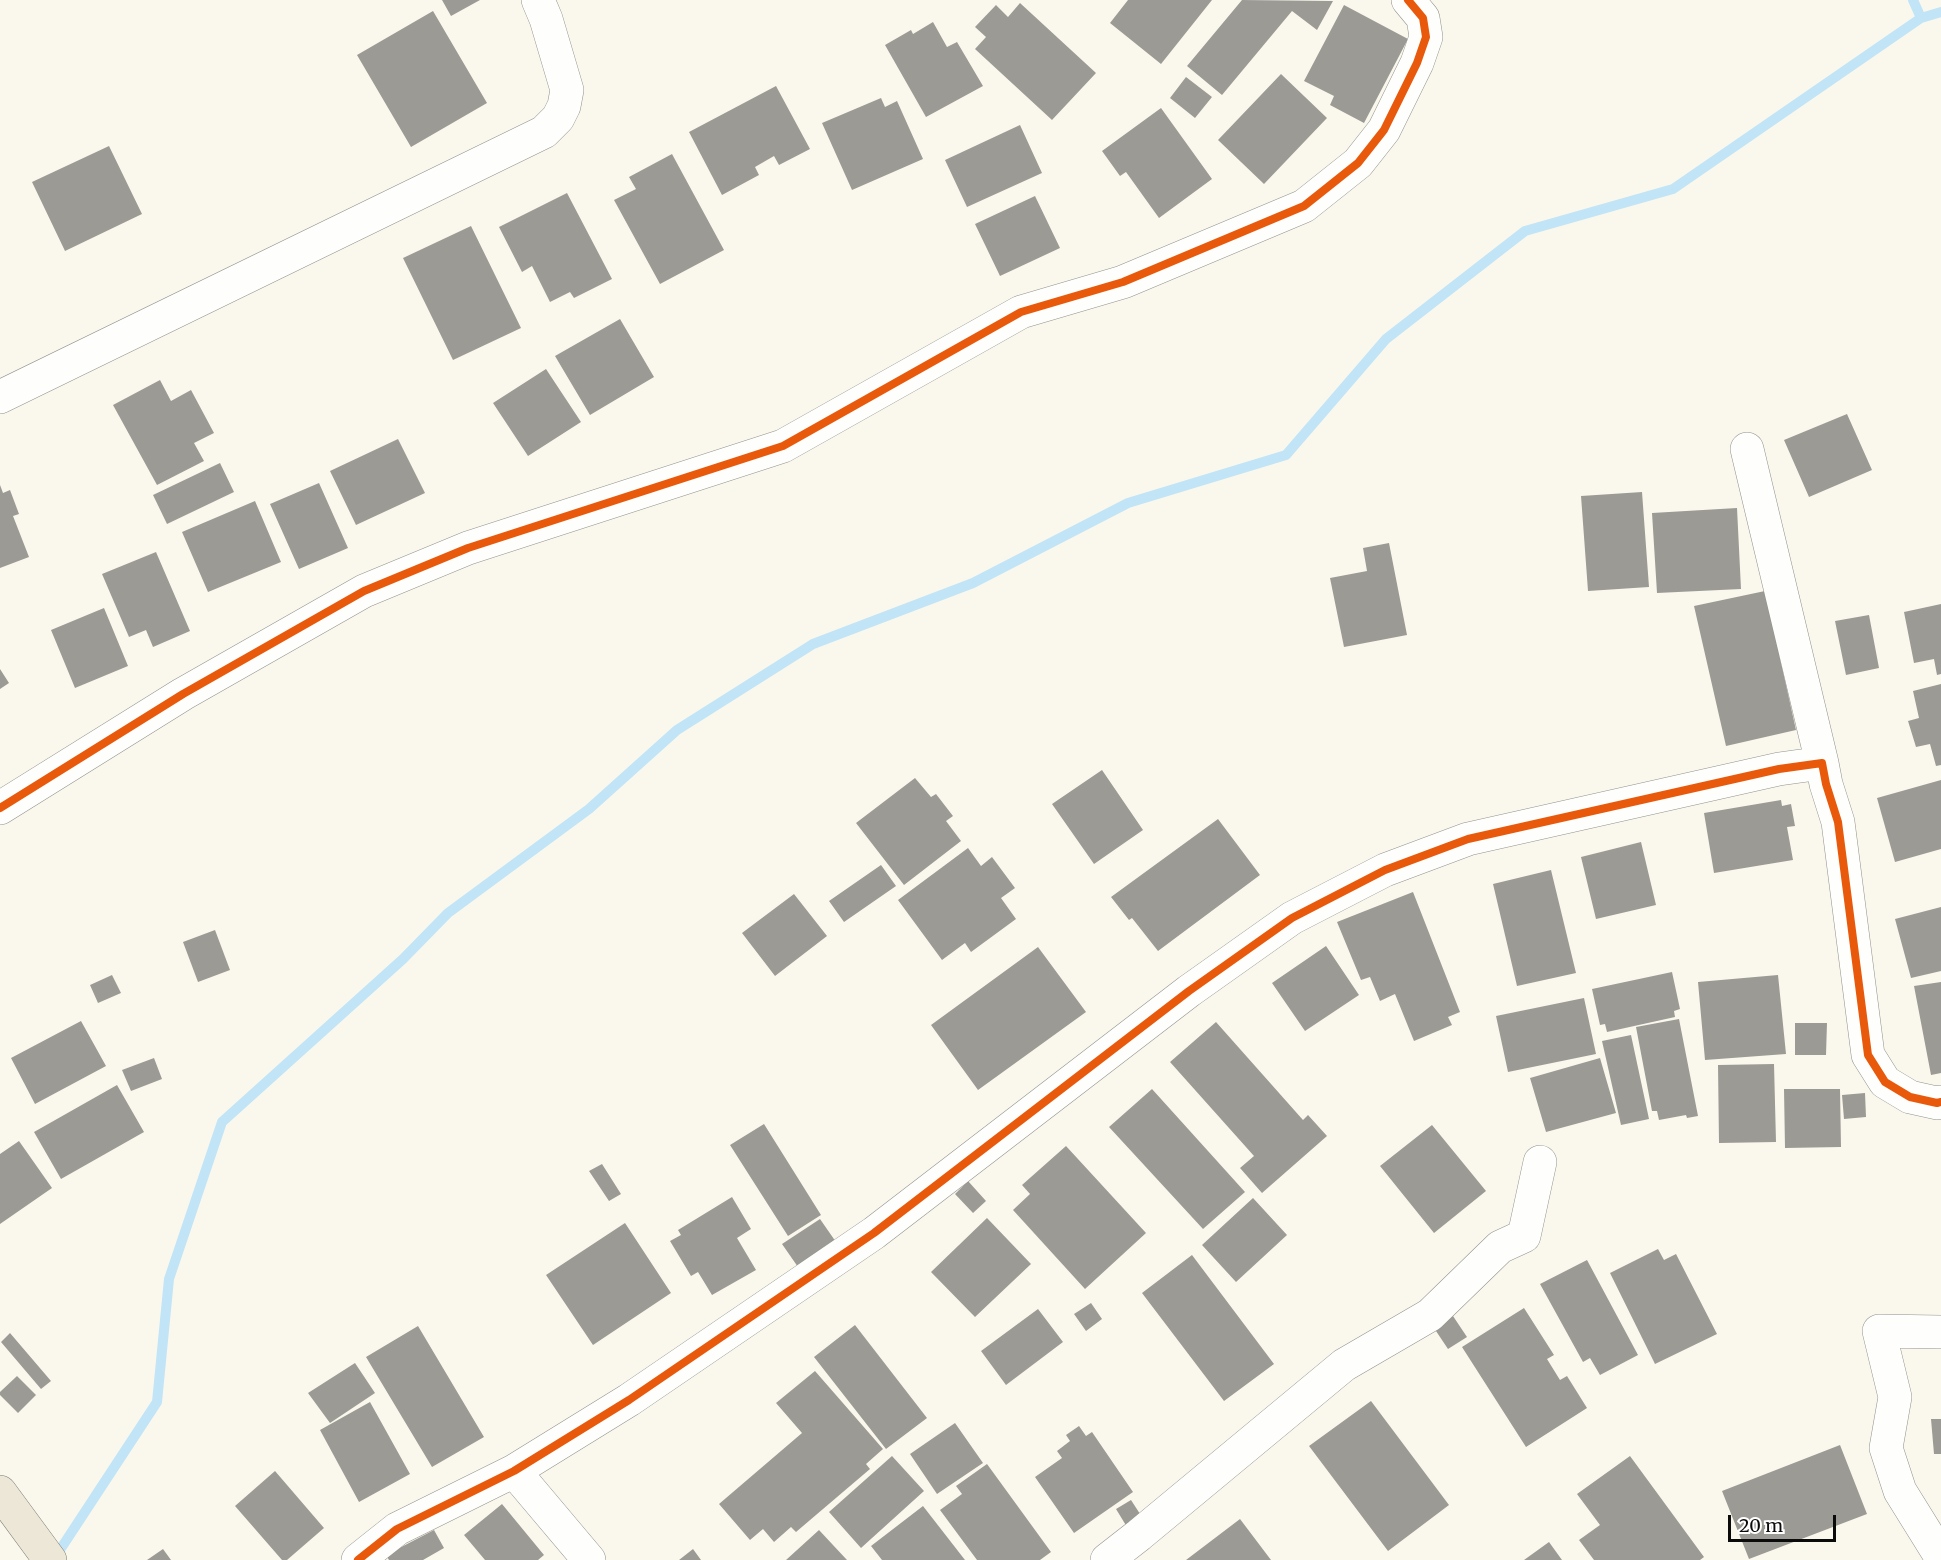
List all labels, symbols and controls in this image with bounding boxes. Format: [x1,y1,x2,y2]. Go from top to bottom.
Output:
scale bar [1731,1503,1839,1541]
text: 20 m [1739,1514,1783,1537]

